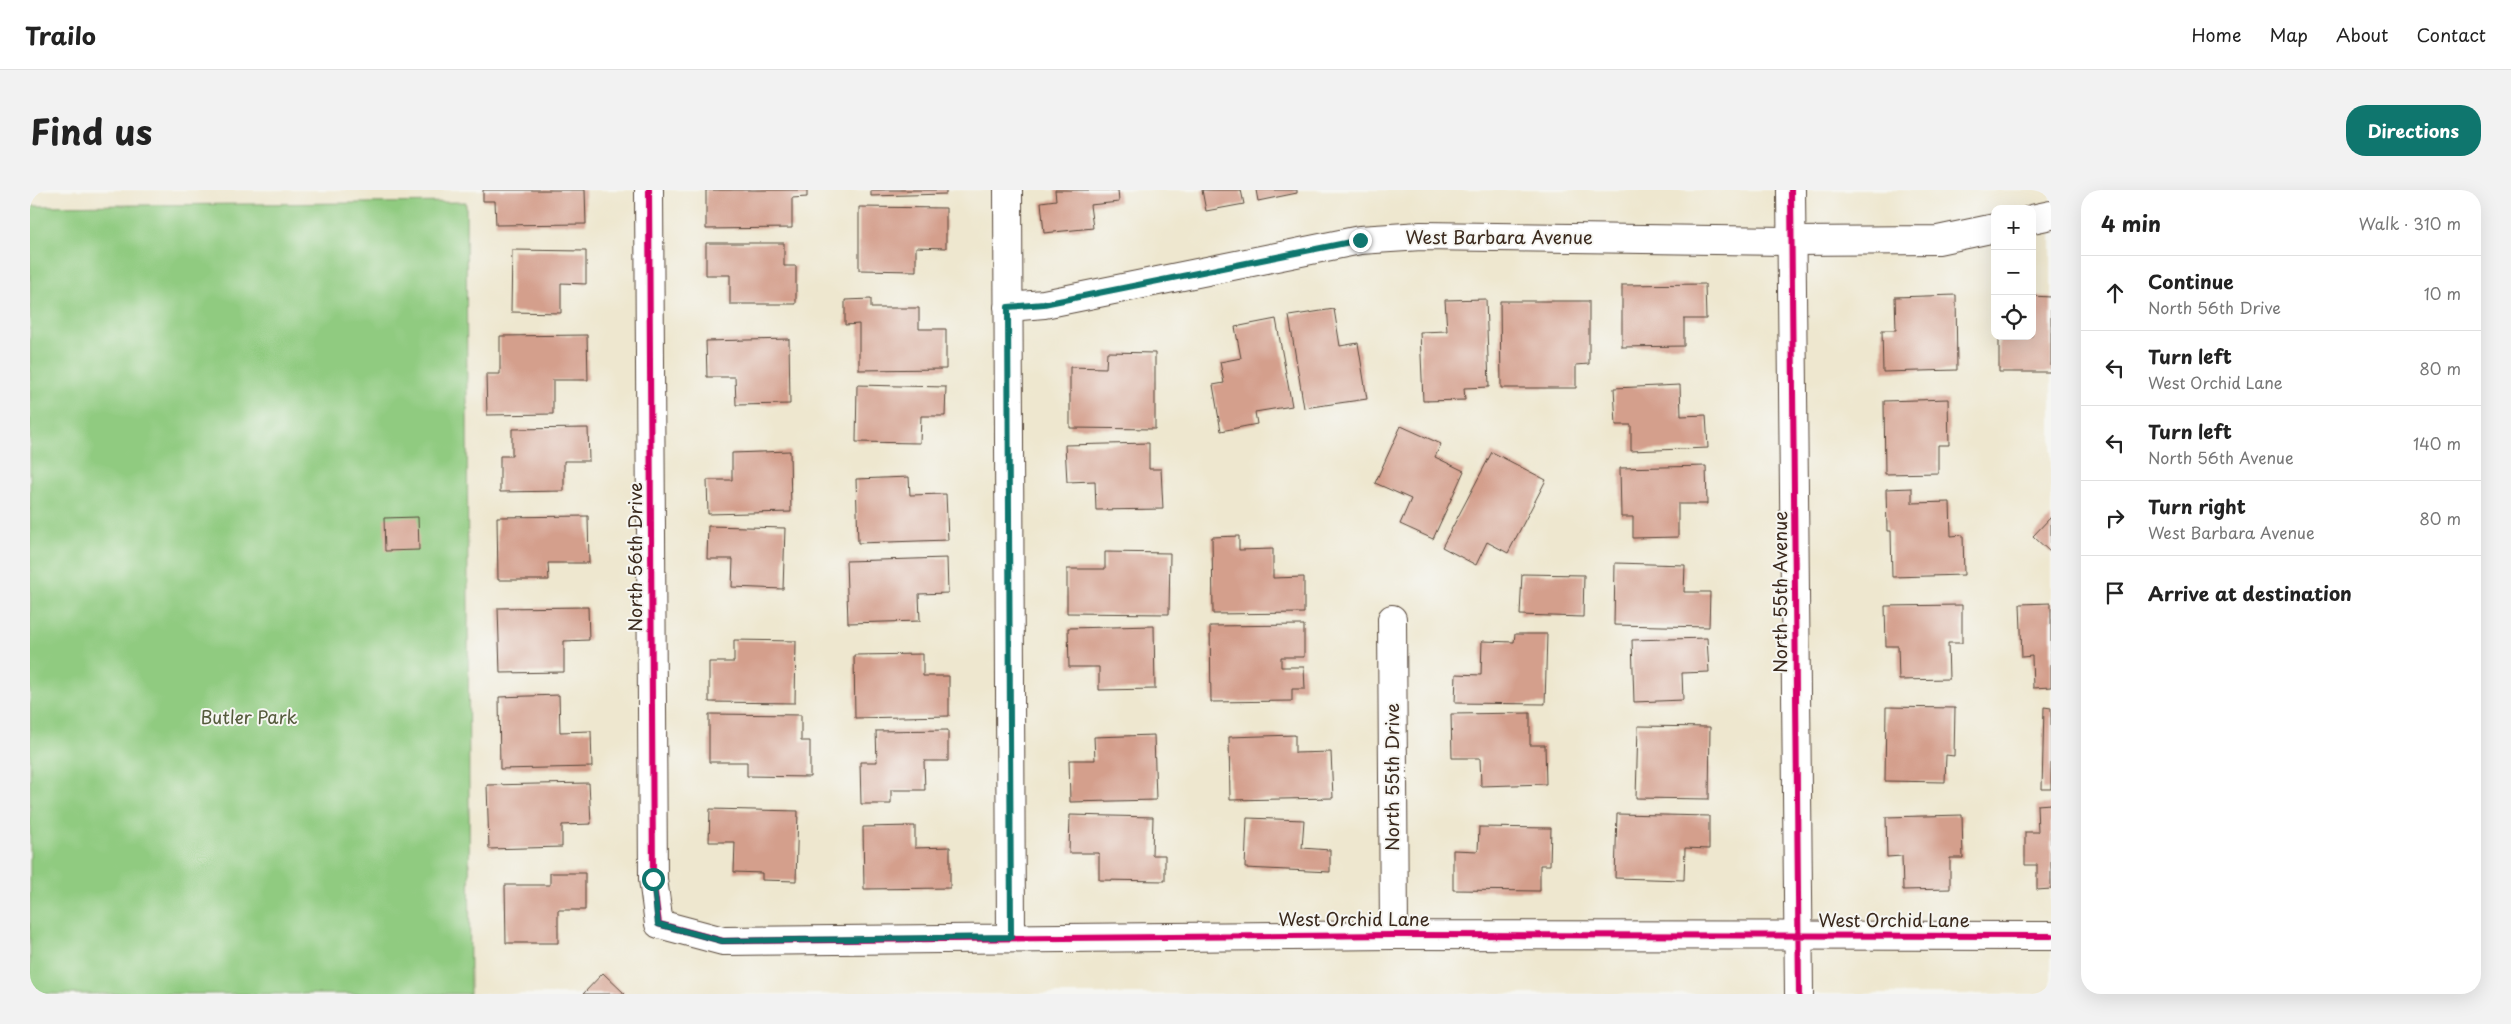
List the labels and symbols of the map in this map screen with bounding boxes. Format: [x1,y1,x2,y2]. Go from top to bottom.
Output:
street label: West Barbara Avenue [1405,223,1593,250]
route end [1349,229,1372,252]
street label: North 56th Drive [621,482,648,632]
street label: North 55th Avenue [1766,511,1793,673]
park label: Butler Park [200,703,298,730]
street label: North 55th Drive [1378,703,1405,851]
route start [642,868,665,891]
street label: West Orchid Lane [1278,905,1430,932]
street label: West Orchid Lane [1818,906,1970,933]

